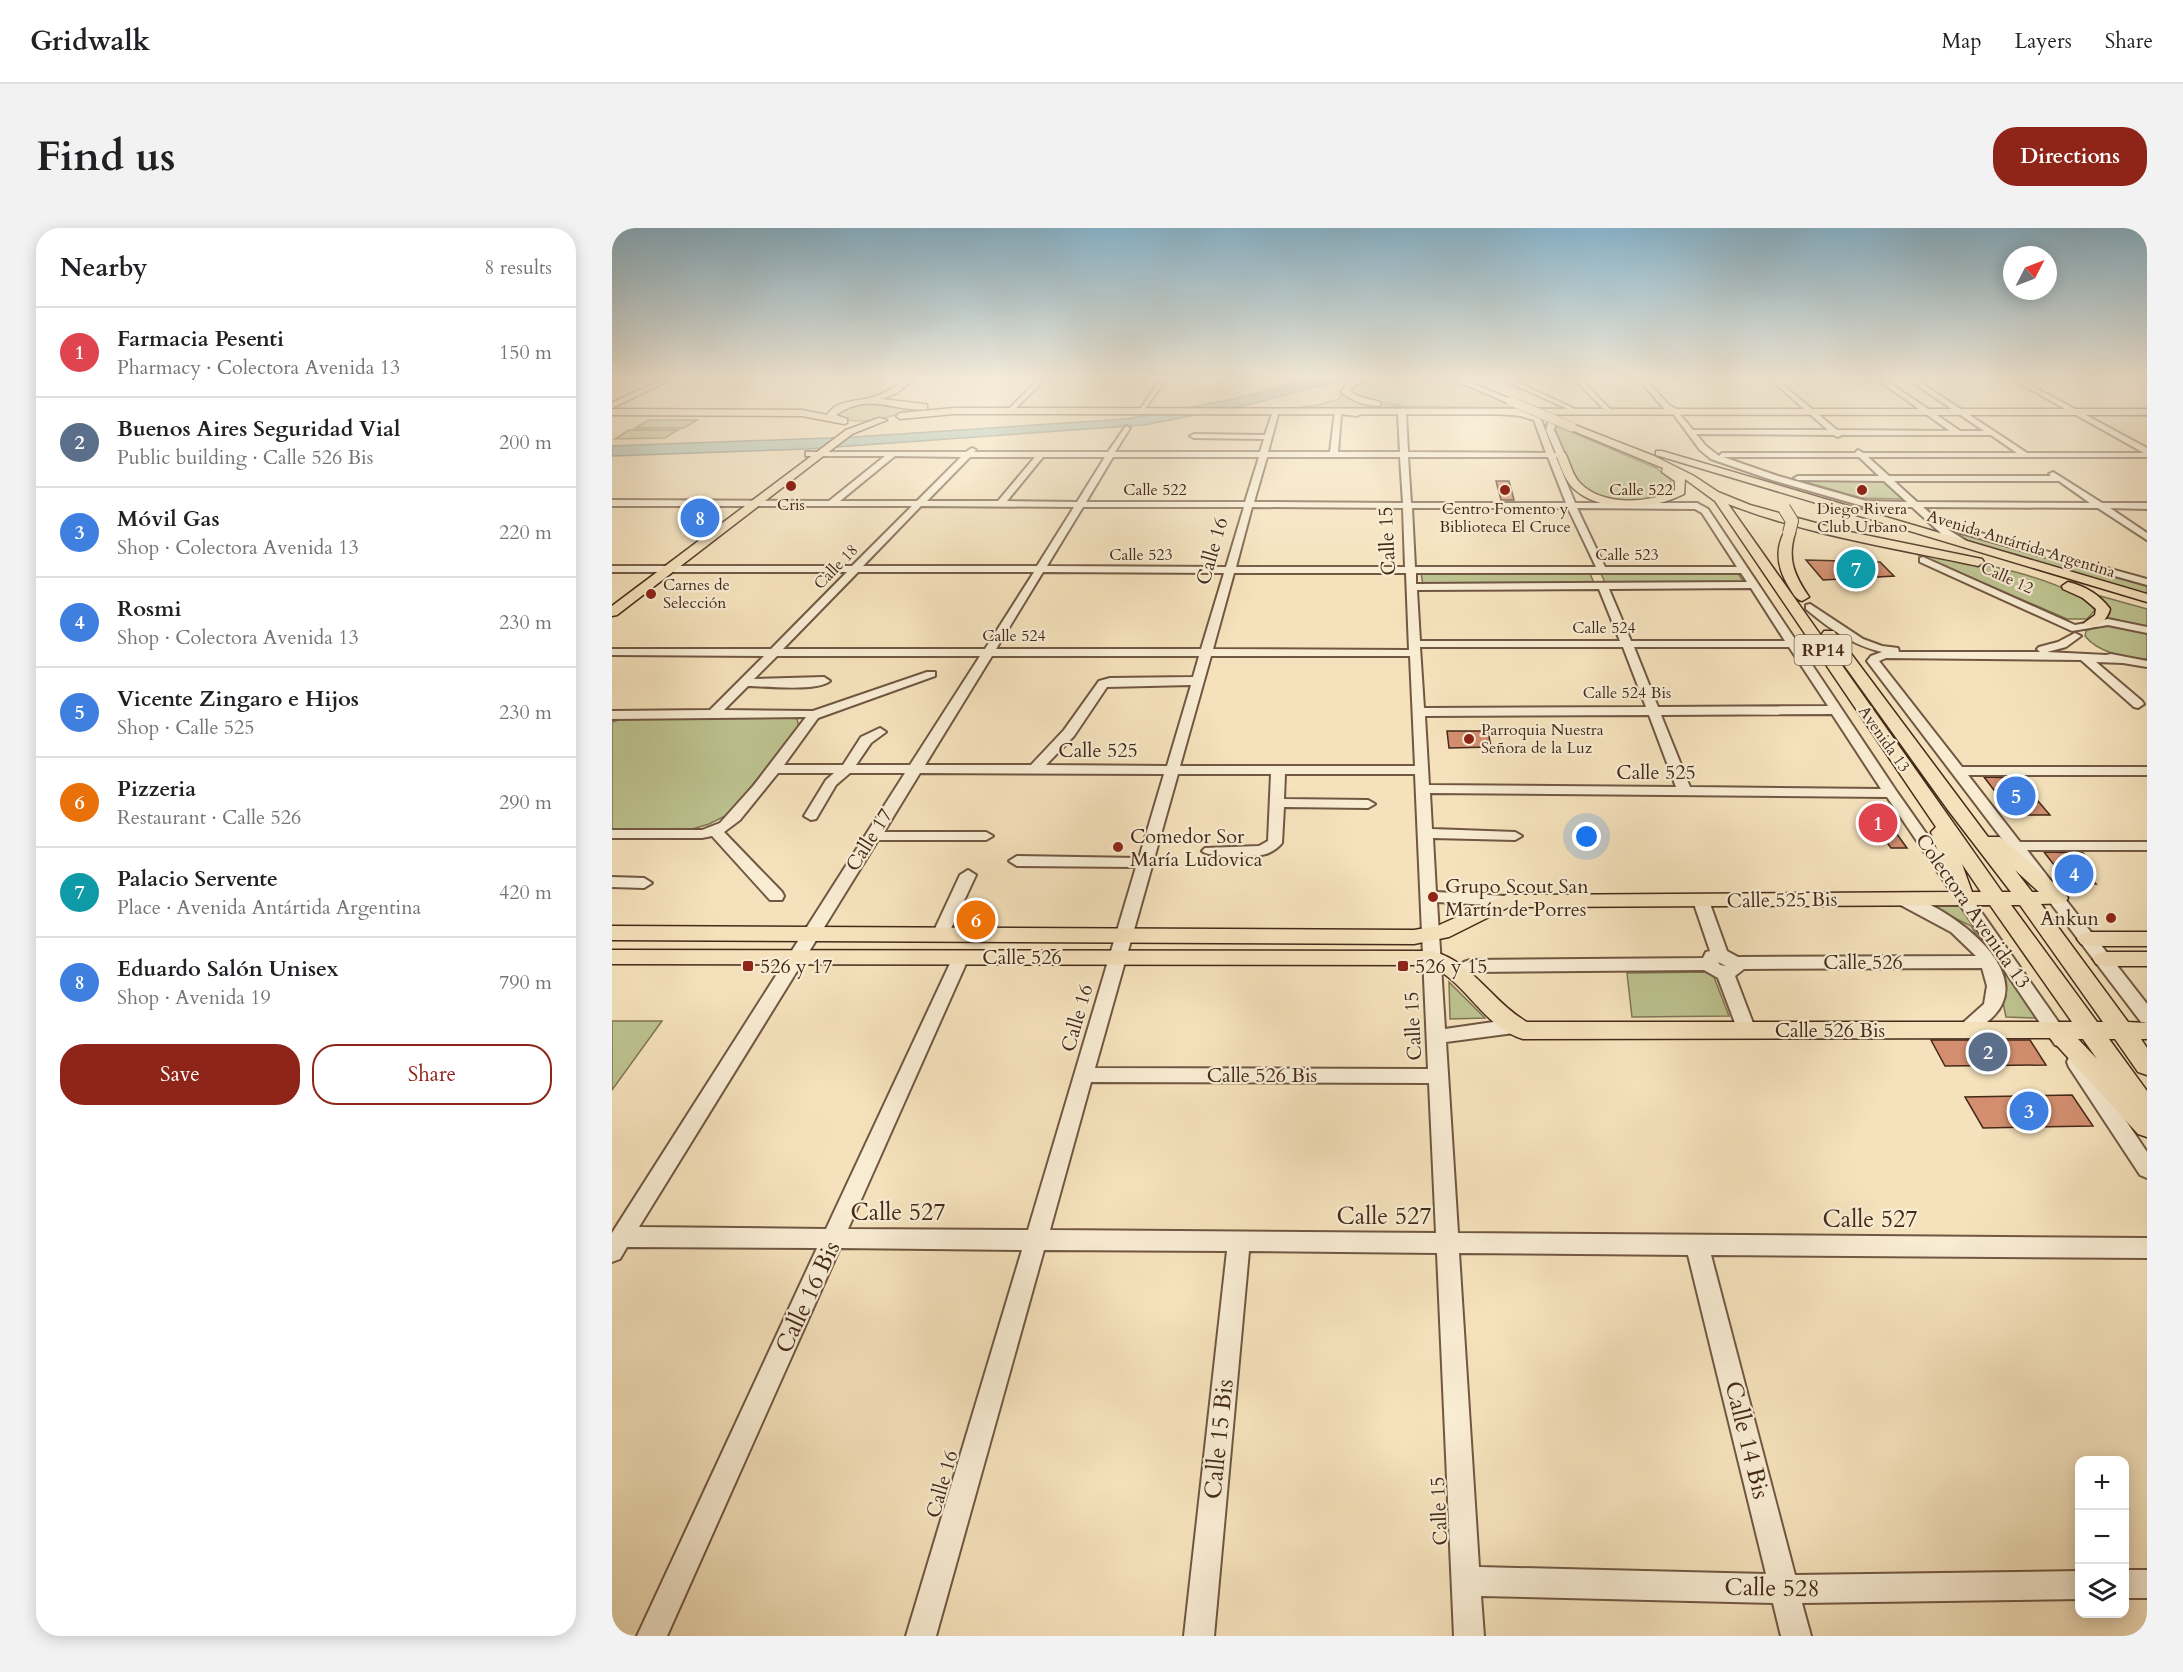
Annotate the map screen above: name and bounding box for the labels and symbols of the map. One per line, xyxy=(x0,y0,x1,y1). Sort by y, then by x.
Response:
north arrow xyxy=(2003,246,2057,300)
marker: Cris xyxy=(784,479,798,493)
street label: Calle 522 xyxy=(1123,479,1187,501)
street label: Calle 522 xyxy=(1609,479,1673,501)
marker: Centro Fomento y Biblioteca El Cruce xyxy=(1498,483,1512,497)
marker: Diego Rivera Club Urbano xyxy=(1855,483,1869,497)
place label: Cris xyxy=(777,494,805,516)
pin: 8 xyxy=(680,496,719,540)
place label: Centro Fomento y Biblioteca El Cruce xyxy=(1439,498,1571,538)
place label: Diego Rivera Club Urbano xyxy=(1817,498,1907,538)
street label: Avenida Antártida Argentina xyxy=(1924,505,2118,583)
street label: Calle 15 xyxy=(1372,506,1402,576)
street label: Calle 16 xyxy=(1190,514,1234,588)
street label: Calle 18 xyxy=(809,539,863,595)
street label: Calle 523 xyxy=(1109,544,1173,566)
street label: Calle 523 xyxy=(1595,544,1659,566)
pin: 7 xyxy=(1836,546,1876,592)
street label: Calle 12 xyxy=(1977,557,2037,599)
place label: Carnes de Selección xyxy=(663,574,730,614)
marker: Carnes de Selección xyxy=(644,587,658,601)
street label: Calle 524 xyxy=(1572,617,1636,639)
street label: Calle 524 xyxy=(982,625,1046,647)
road number: RP14 xyxy=(1794,635,1852,665)
street label: Calle 524 Bis xyxy=(1583,682,1671,704)
street label: Avenida 13 xyxy=(1853,701,1915,777)
place label: Parroquia Nuestra Señora de la Luz xyxy=(1481,719,1604,759)
marker: Parroquia Nuestra Señora de la Luz xyxy=(1462,732,1476,746)
street label: Calle 525 xyxy=(1058,737,1138,764)
street label: Calle 525 xyxy=(1616,759,1696,786)
pin: 5 xyxy=(1996,774,2036,818)
pin: 1 xyxy=(1858,800,1898,846)
street label: Calle 17 xyxy=(839,804,899,876)
your location xyxy=(1572,822,1601,851)
place label: Comedor Sor María Ludovica xyxy=(1130,823,1263,873)
street label: Colectora Avenida 13 xyxy=(1909,828,2037,994)
marker: Comedor Sor María Ludovica xyxy=(1111,840,1125,854)
pin: 4 xyxy=(2054,852,2094,896)
place label: Grupo Scout San Martín de Porres xyxy=(1445,873,1589,923)
street label: Calle 525 Bis xyxy=(1726,886,1838,914)
marker: Grupo Scout San Martín de Porres xyxy=(1426,890,1440,904)
pin: 6 xyxy=(956,898,996,942)
place label: Ankun xyxy=(2040,905,2100,932)
marker: Ankun xyxy=(2104,911,2118,925)
street label: Calle 526 xyxy=(982,944,1062,971)
street label: Calle 526 xyxy=(1823,949,1903,976)
place label: 526 y 17 xyxy=(760,953,833,980)
place label: 526 y 15 xyxy=(1415,953,1488,980)
marker: 526 y 17 xyxy=(741,959,755,973)
marker: 526 y 15 xyxy=(1396,959,1410,973)
street label: Calle 16 xyxy=(1055,981,1099,1055)
street label: Calle 15 xyxy=(1398,991,1428,1061)
street label: Calle 526 Bis xyxy=(1775,1017,1885,1044)
pin: 2 xyxy=(1968,1030,2008,1074)
street label: Calle 526 Bis xyxy=(1207,1062,1317,1089)
pin: 3 xyxy=(2010,1088,2048,1134)
street label: Calle 527 xyxy=(850,1196,946,1229)
street label: Calle 527 xyxy=(1336,1200,1432,1233)
street label: Calle 527 xyxy=(1822,1203,1918,1236)
street label: Calle 16 Bis xyxy=(768,1235,848,1359)
street label: Calle 15 Bis xyxy=(1196,1377,1242,1501)
street label: Calle 14 Bis xyxy=(1716,1378,1778,1502)
street label: Calle 16 xyxy=(920,1447,964,1521)
street label: Calle 15 xyxy=(1424,1476,1454,1546)
street label: Calle 528 xyxy=(1724,1571,1820,1605)

